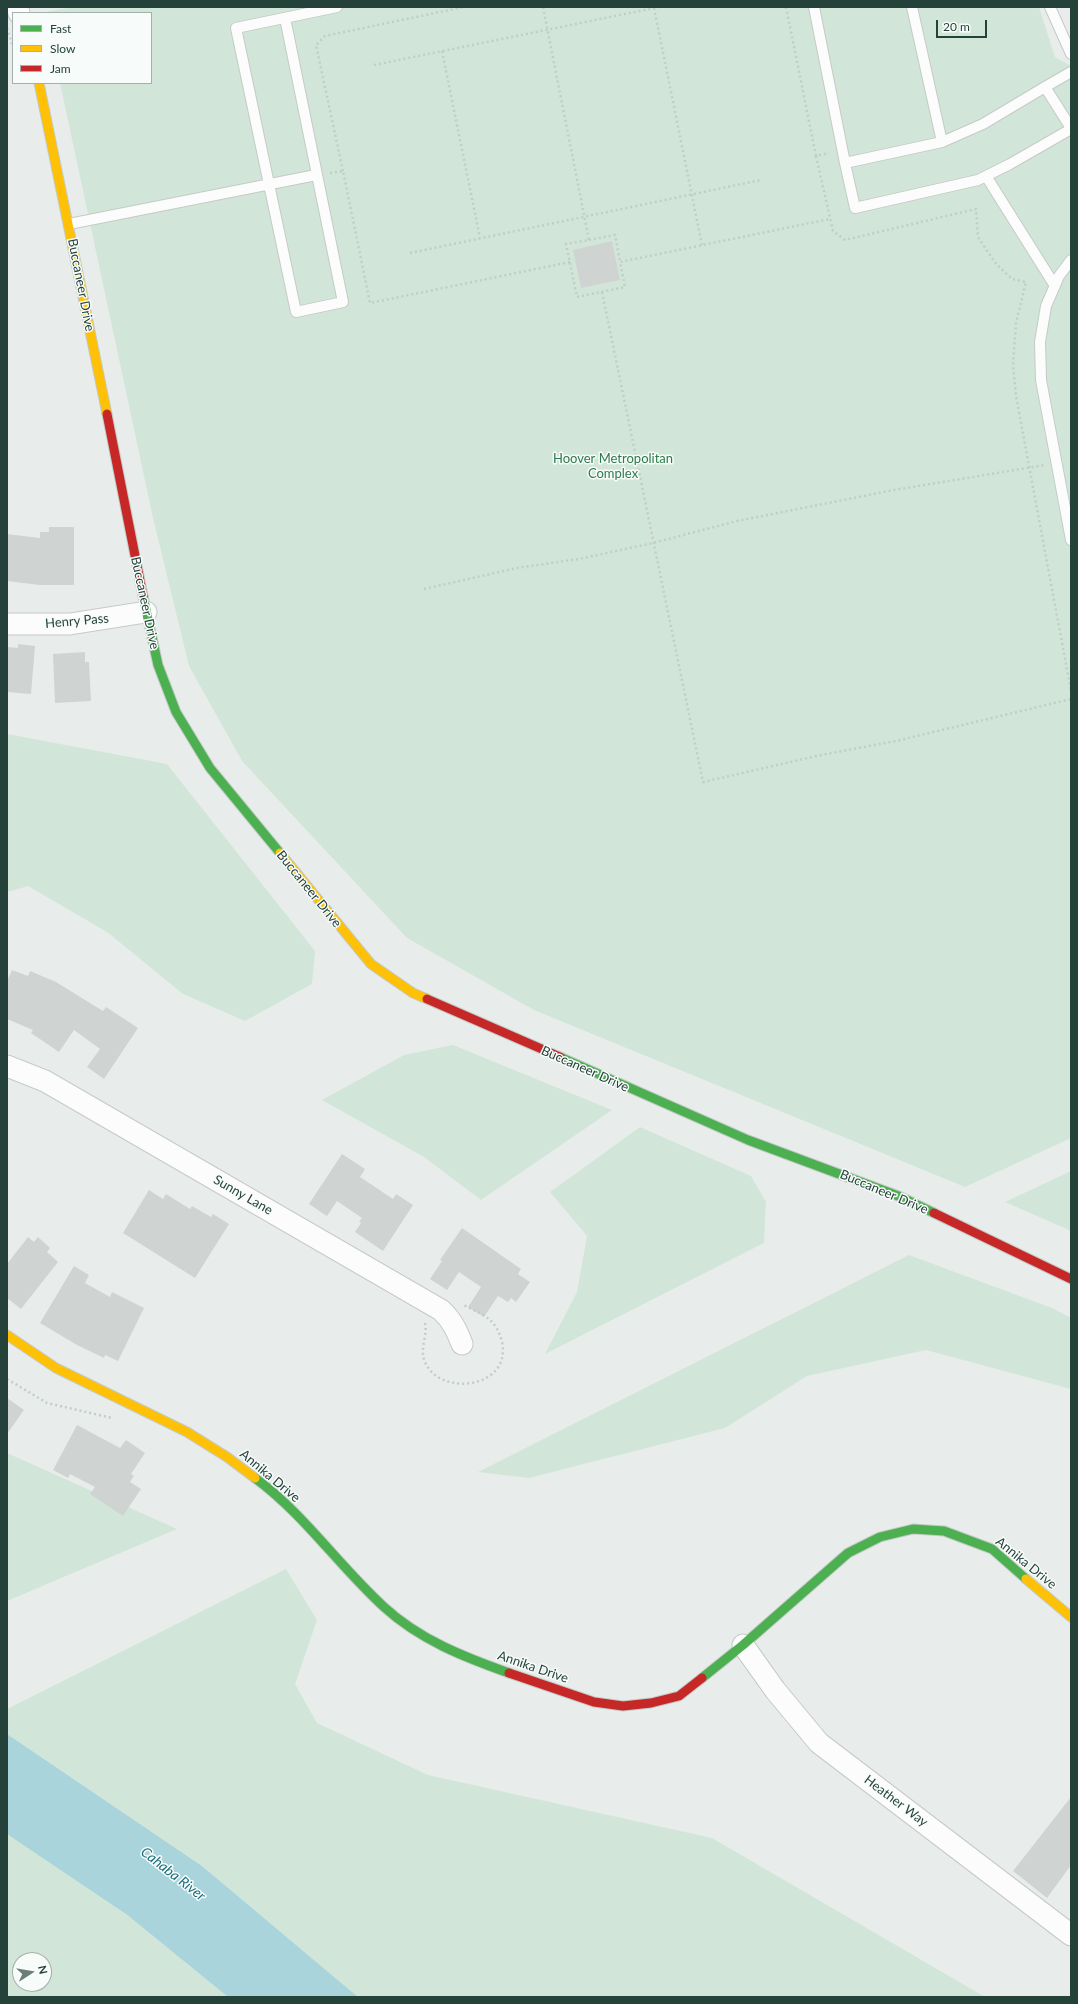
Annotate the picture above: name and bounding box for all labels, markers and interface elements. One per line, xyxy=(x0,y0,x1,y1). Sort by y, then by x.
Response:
legend xyxy=(12,12,152,84)
scale bar xyxy=(938,12,989,38)
text: 20 m xyxy=(943,19,970,34)
text: Fast xyxy=(50,21,71,36)
text: Slow xyxy=(50,41,75,56)
text: Jam xyxy=(50,61,71,76)
street label: Buccaneer Drive xyxy=(64,237,98,333)
park label: Hoover Metropolitan Complex xyxy=(553,451,673,482)
street label: Buccaneer Drive xyxy=(128,555,162,651)
street label: Henry Pass xyxy=(44,610,110,632)
street label: Buccaneer Drive xyxy=(273,847,345,931)
street label: Buccaneer Drive xyxy=(539,1043,631,1095)
street label: Buccaneer Drive xyxy=(838,1166,930,1218)
street label: Sunny Lane xyxy=(211,1172,275,1218)
street label: Annika Drive xyxy=(237,1446,303,1506)
street label: Annika Drive xyxy=(992,1534,1060,1592)
street label: Annika Drive xyxy=(496,1648,570,1686)
street label: Heather Way xyxy=(861,1772,931,1830)
water label: Cahaba River xyxy=(137,1844,209,1904)
north arrow xyxy=(12,1952,52,1992)
text: N xyxy=(36,1964,50,1975)

